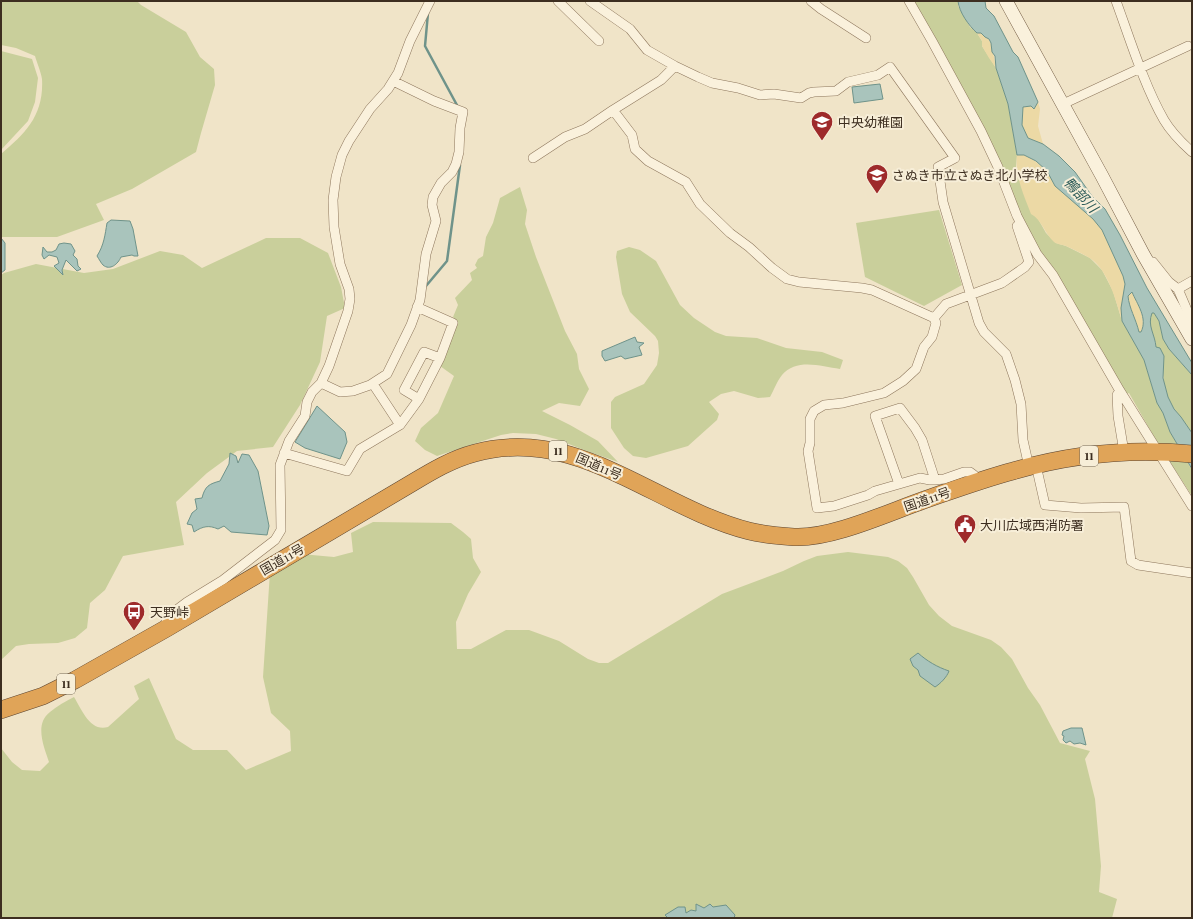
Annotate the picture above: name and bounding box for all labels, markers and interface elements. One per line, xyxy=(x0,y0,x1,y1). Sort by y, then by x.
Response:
school or university icon: 中央幼稚園 xyxy=(809,109,835,142)
place label: 中央幼稚園 xyxy=(838,113,903,130)
school or university icon: さぬき市立さぬき北小学校 xyxy=(864,162,890,195)
place label: さぬき市立さぬき北小学校 xyxy=(892,166,1047,183)
water label: 鴨部川 xyxy=(1060,173,1104,218)
road number: 11 xyxy=(549,441,567,461)
road number: 11 xyxy=(1080,446,1098,466)
street label: 国道11号 xyxy=(573,448,625,483)
street label: 国道11号 xyxy=(901,483,953,514)
public building icon: 大川広域西消防署 xyxy=(952,512,978,545)
place label: 大川広域西消防署 xyxy=(980,516,1084,533)
street label: 国道11号 xyxy=(256,539,307,578)
bus stop icon: 天野峠 xyxy=(121,599,147,632)
place label: 天野峠 xyxy=(150,603,189,620)
road number: 11 xyxy=(57,674,75,694)

